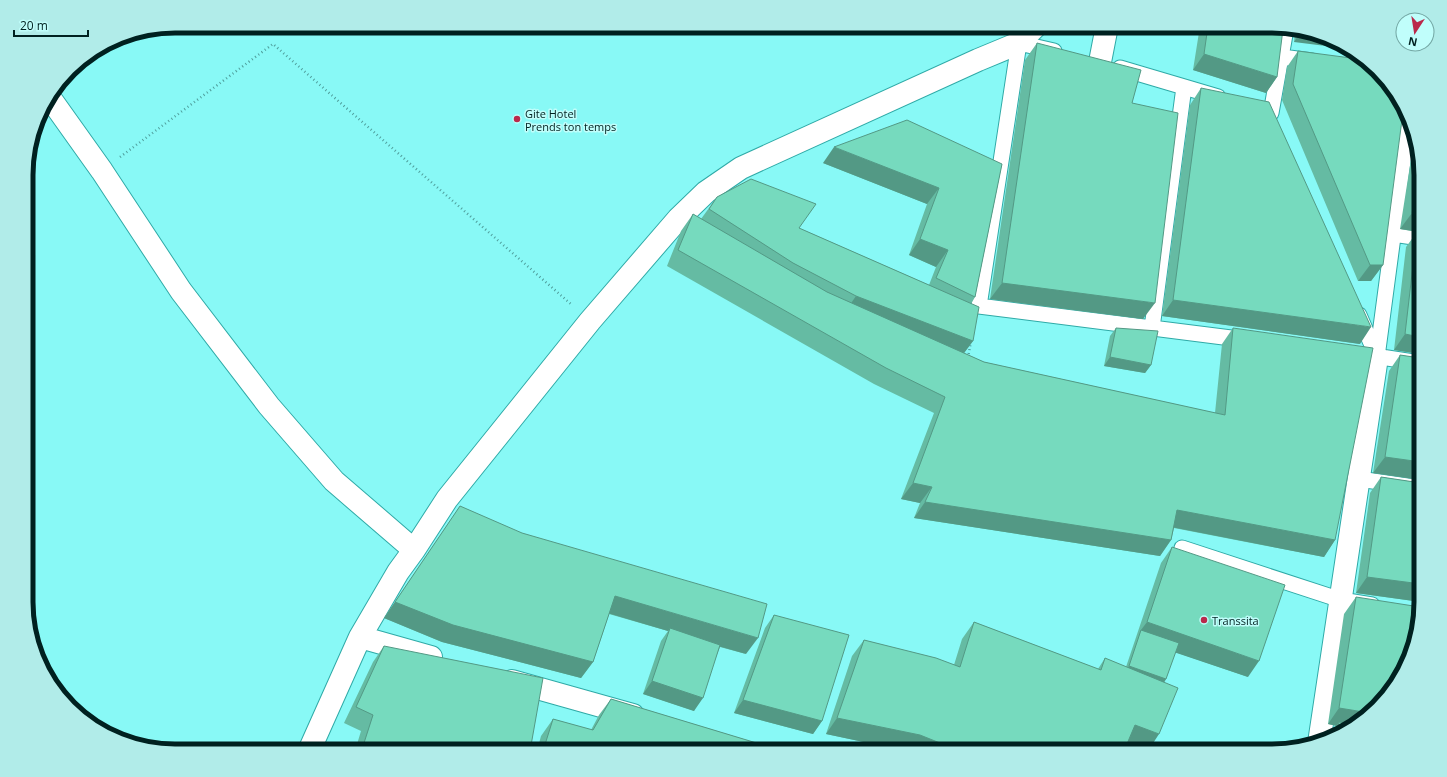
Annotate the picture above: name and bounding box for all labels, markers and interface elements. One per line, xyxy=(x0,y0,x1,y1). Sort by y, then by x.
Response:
scale bar xyxy=(14,12,88,38)
north arrow xyxy=(1395,12,1435,52)
text: 20 m xyxy=(20,17,48,34)
text: N xyxy=(1407,34,1419,51)
place label: Gite Hotel Prends ton temps xyxy=(525,106,616,134)
marker: Gite Hotel Prends ton temps xyxy=(512,114,522,124)
place label: Transsita xyxy=(1212,613,1259,628)
marker: Transsita xyxy=(1199,615,1209,625)

